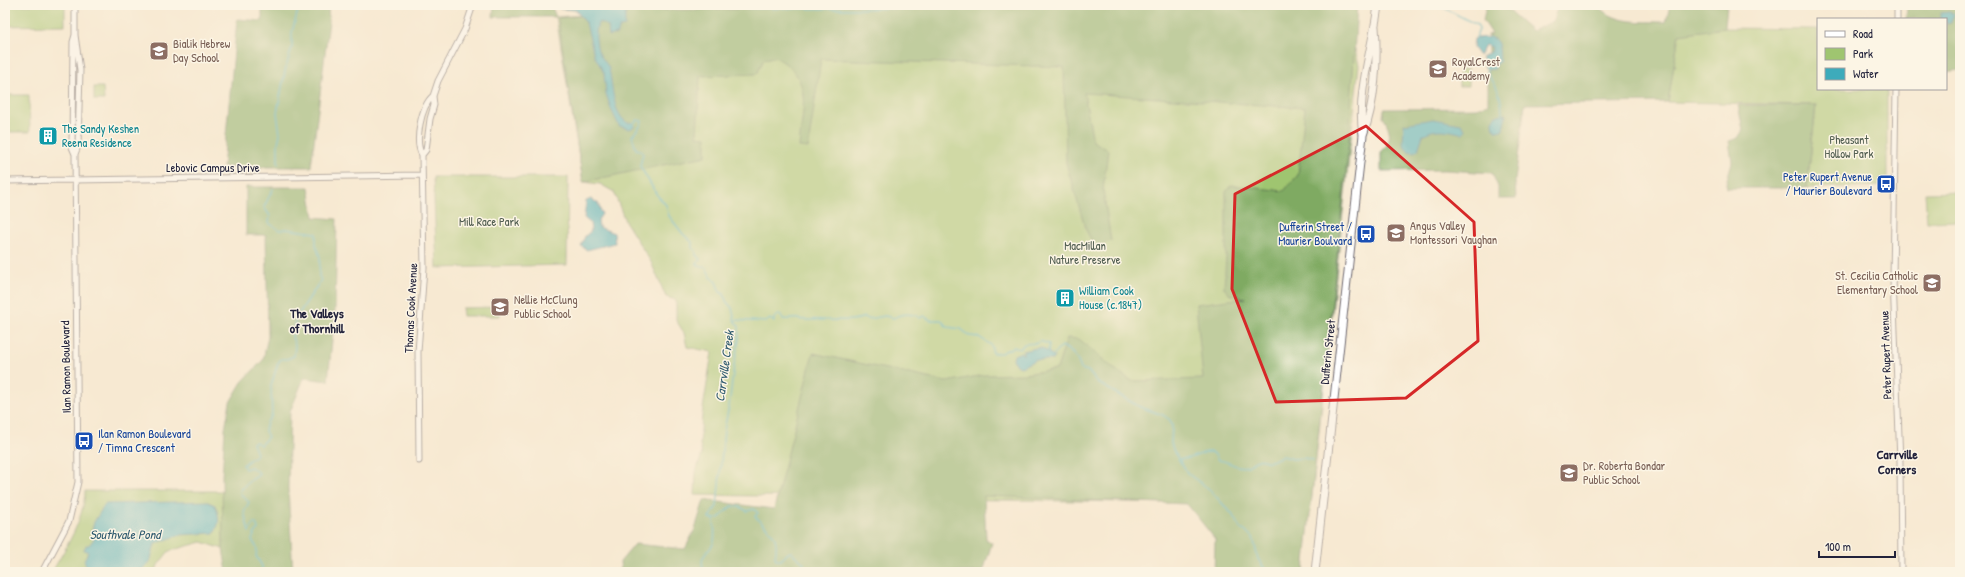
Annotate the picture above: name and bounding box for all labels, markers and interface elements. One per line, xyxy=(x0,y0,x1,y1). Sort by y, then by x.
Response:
legend xyxy=(1817,18,1947,90)
text: Road xyxy=(1853,25,1873,42)
place label: Bialik Hebrew Day School xyxy=(173,35,231,66)
school or university icon: Bialik Hebrew Day School xyxy=(148,40,170,62)
text: Park xyxy=(1853,45,1873,62)
place label: RoyalCrest Academy xyxy=(1452,53,1501,84)
school or university icon: RoyalCrest Academy xyxy=(1427,58,1449,80)
text: Water xyxy=(1853,65,1879,82)
place label: The Sandy Keshen Reena Residence xyxy=(62,120,139,151)
building icon: The Sandy Keshen Reena Residence xyxy=(37,125,59,147)
park label: Pheasant Hollow Park xyxy=(1825,131,1873,162)
street label: Lebovic Campus Drive xyxy=(166,159,260,176)
place label: Peter Rupert Avenue / Maurier Boulevard xyxy=(1783,168,1872,199)
bus stop icon: Peter Rupert Avenue / Maurier Boulevard xyxy=(1875,173,1897,195)
park label: Mill Race Park xyxy=(459,213,519,230)
place label: Angus Valley Montessori Vaughan xyxy=(1410,217,1497,248)
place label: Dufferin Street / Maurier Boulvard xyxy=(1278,218,1352,249)
school or university icon: Angus Valley Montessori Vaughan xyxy=(1385,222,1407,244)
bus stop icon: Dufferin Street / Maurier Boulvard xyxy=(1355,223,1377,245)
park label: MacMillan Nature Preserve xyxy=(1050,237,1121,268)
street label: Thomas Cook Avenue xyxy=(400,262,421,353)
place label: St. Cecilia Catholic Elementary School xyxy=(1835,267,1919,298)
school or university icon: St. Cecilia Catholic Elementary School xyxy=(1921,272,1943,294)
place label: William Cook House (c.1847) xyxy=(1079,282,1142,313)
building icon: William Cook House (c.1847) xyxy=(1054,287,1076,309)
place label: Nellie McClung Public School xyxy=(514,291,578,322)
school or university icon: Nellie McClung Public School xyxy=(489,296,511,318)
district label: The Valleys of Thornhill xyxy=(289,304,345,337)
street label: Peter Rupert Avenue xyxy=(1875,310,1896,400)
street label: Dufferin Street xyxy=(1316,318,1339,385)
street label: Ilan Ramon Boulevard xyxy=(56,320,75,414)
water label: Carrville Creek xyxy=(710,328,738,403)
place label: Ilan Ramon Boulevard / Timna Crescent xyxy=(98,425,191,456)
bus stop icon: Ilan Ramon Boulevard / Timna Crescent xyxy=(73,430,95,452)
district label: Carrville Corners xyxy=(1876,445,1918,478)
place label: Dr. Roberta Bondar Public School xyxy=(1583,457,1666,488)
school or university icon: Dr. Roberta Bondar Public School xyxy=(1558,462,1580,484)
water label: Southvale Pond xyxy=(90,525,162,543)
scale bar xyxy=(1819,533,1895,559)
text: 100 m xyxy=(1825,538,1851,555)

